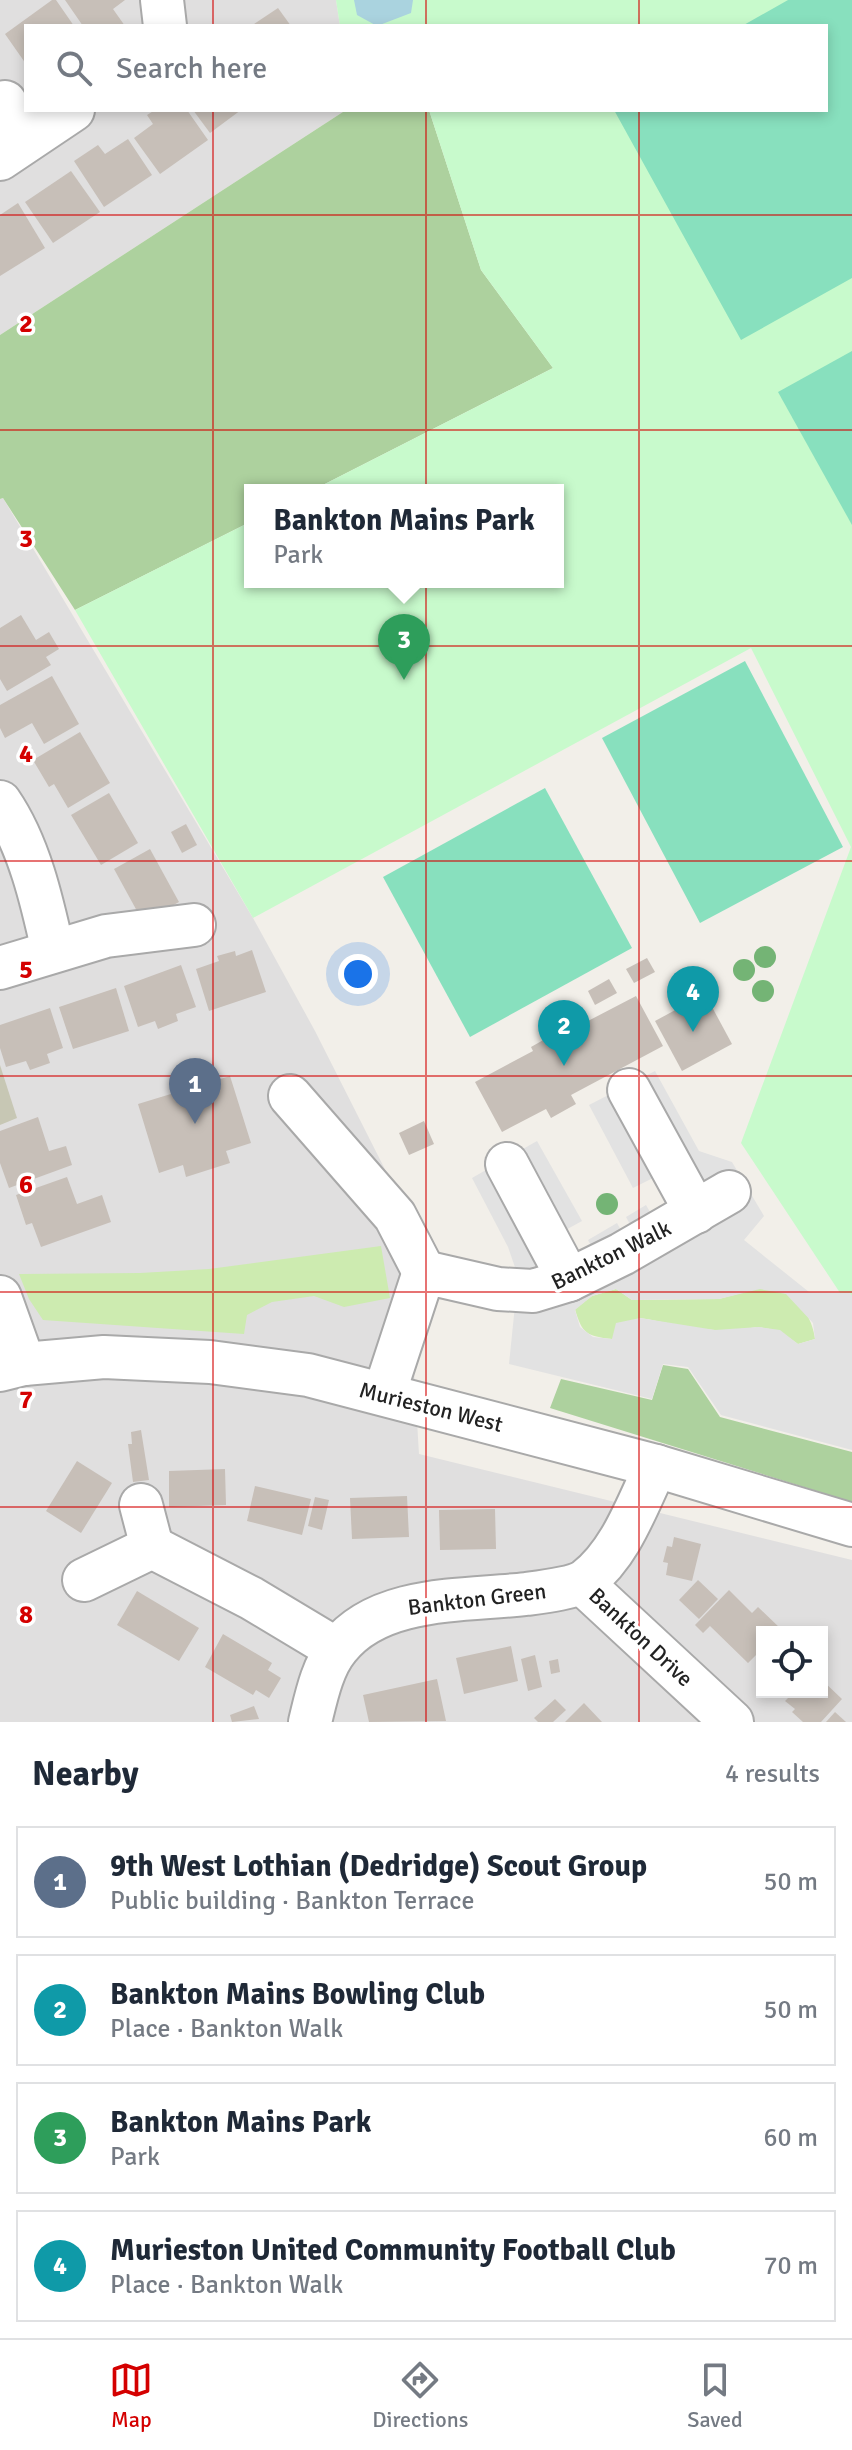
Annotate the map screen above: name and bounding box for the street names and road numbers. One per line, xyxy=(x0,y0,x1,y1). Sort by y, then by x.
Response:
street label: Bankton Walk xyxy=(547,1214,675,1296)
street label: Murieston West xyxy=(357,1376,506,1438)
street label: Bankton Green xyxy=(406,1577,548,1621)
street label: Bankton Drive xyxy=(583,1582,699,1692)

